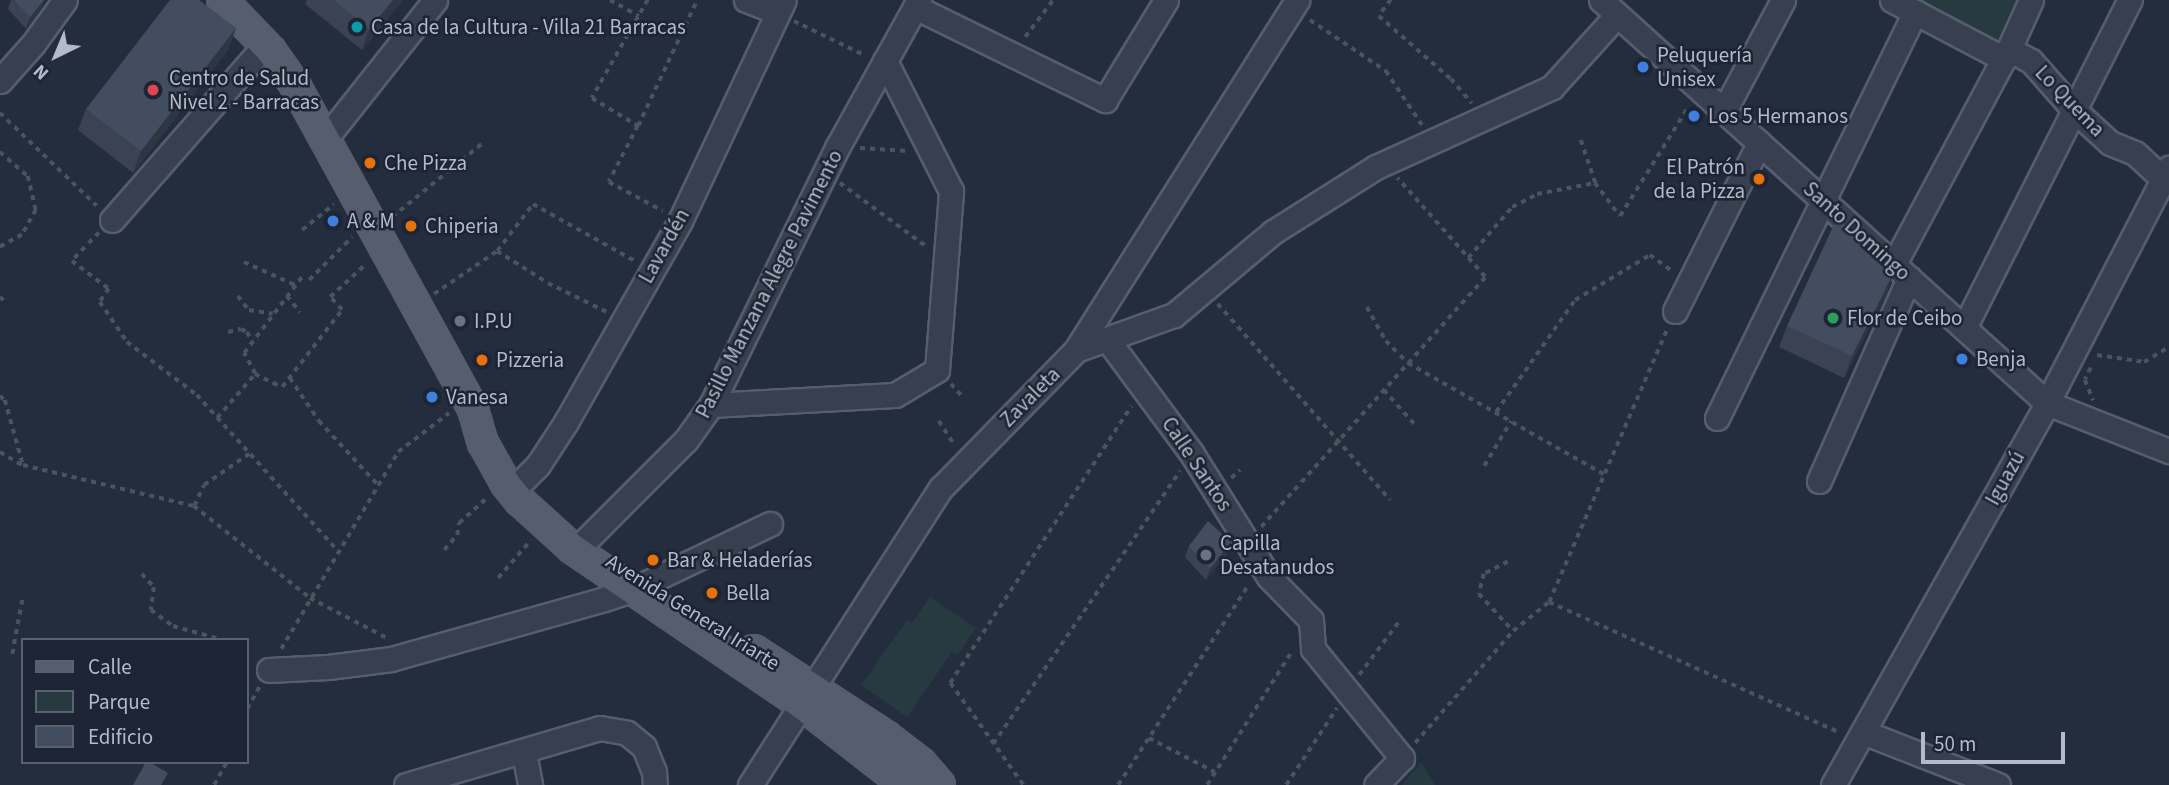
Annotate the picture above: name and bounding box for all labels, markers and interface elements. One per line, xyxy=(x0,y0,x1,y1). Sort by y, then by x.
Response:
place label: Casa de la Cultura - Villa 21 Barracas xyxy=(371,14,686,40)
marker: Casa de la Cultura - Villa 21 Barracas xyxy=(349,19,365,35)
north arrow xyxy=(21,21,91,91)
place label: Peluquería Unisex xyxy=(1657,42,1752,92)
text: N xyxy=(28,58,55,86)
marker: Peluquería Unisex xyxy=(1635,59,1651,75)
street label: Lo Quema xyxy=(2030,60,2110,142)
place label: Centro de Salud Nivel 2 - Barracas xyxy=(169,65,319,115)
marker: Centro de Salud Nivel 2 - Barracas xyxy=(143,80,163,100)
place label: Los 5 Hermanos xyxy=(1708,103,1848,129)
marker: Los 5 Hermanos xyxy=(1686,108,1702,124)
street label: Pasillo Manzana Alegre Pavimento xyxy=(690,146,848,422)
place label: Che Pizza xyxy=(384,150,467,176)
place label: El Patrón de la Pizza xyxy=(1654,154,1745,204)
marker: Che Pizza xyxy=(362,155,378,171)
marker: El Patrón de la Pizza xyxy=(1751,171,1767,187)
street label: Santo Domingo xyxy=(1798,176,1916,286)
street label: Lavardén xyxy=(633,204,695,288)
place label: A & M xyxy=(347,208,395,234)
marker: A & M xyxy=(325,213,341,229)
place label: Chiperia xyxy=(425,213,499,239)
marker: Chiperia xyxy=(403,218,419,234)
place label: Flor de Ceibo xyxy=(1847,305,1962,331)
place label: I.P.U xyxy=(474,308,513,334)
marker: Flor de Ceibo xyxy=(1825,310,1841,326)
marker: I.P.U xyxy=(452,313,468,329)
place label: Benja xyxy=(1976,346,2026,372)
place label: Pizzeria xyxy=(496,347,564,373)
marker: Benja xyxy=(1954,351,1970,367)
marker: Pizzeria xyxy=(474,352,490,368)
street label: Zavaleta xyxy=(995,362,1065,432)
place label: Vanesa xyxy=(446,384,508,410)
marker: Vanesa xyxy=(424,389,440,405)
street label: Calle Santos xyxy=(1156,412,1238,516)
street label: Iguazú xyxy=(1980,446,2030,510)
place label: Capilla Desatanudos xyxy=(1220,530,1334,580)
place label: Bar & Heladerías xyxy=(667,547,812,573)
marker: Capilla Desatanudos xyxy=(1198,547,1214,563)
street label: Avenida General Iriarte xyxy=(602,548,784,676)
marker: Bar & Heladerías xyxy=(645,552,661,568)
place label: Bella xyxy=(726,580,770,606)
marker: Bella xyxy=(704,585,720,601)
legend xyxy=(21,638,248,764)
text: Calle xyxy=(88,652,132,682)
text: Parque xyxy=(88,687,150,717)
scale bar xyxy=(1924,718,2068,762)
text: Edificio xyxy=(88,722,153,752)
text: 50 m xyxy=(1934,729,1976,759)

